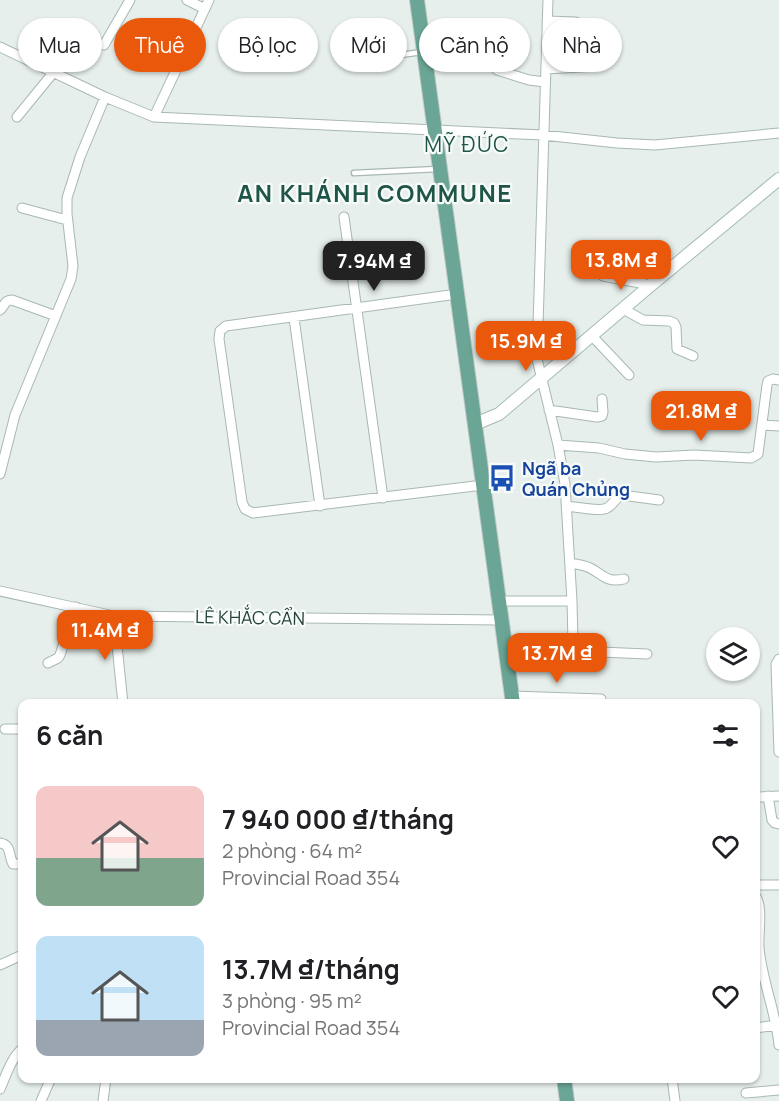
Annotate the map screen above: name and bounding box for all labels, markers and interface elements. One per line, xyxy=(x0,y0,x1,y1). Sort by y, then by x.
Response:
chip: Mua xyxy=(18,18,102,72)
chip: Thuê xyxy=(114,18,206,72)
chip: Bộ lọc xyxy=(218,18,318,72)
chip: Mới xyxy=(330,18,407,72)
chip: Căn hộ xyxy=(419,18,530,72)
chip: Nhà xyxy=(542,18,622,72)
district label: MỸ ĐỨC xyxy=(424,130,510,158)
district label: AN KHÁNH COMMUNE xyxy=(237,176,513,209)
pin: 13.8M ₫ xyxy=(566,240,676,291)
pin: 7.94M ₫ xyxy=(319,241,429,292)
text: 13.8M ₫ xyxy=(585,246,657,273)
text: 7.94M ₫ xyxy=(337,247,411,274)
pin: 15.9M ₫ xyxy=(471,321,581,372)
text: 15.9M ₫ xyxy=(490,327,562,354)
pin: 21.8M ₫ xyxy=(646,391,756,442)
text: 21.8M ₫ xyxy=(665,397,737,424)
place label: Ngã ba Quán Chủng xyxy=(522,456,630,501)
bus stop icon: Ngã ba Quán Chủng xyxy=(487,463,517,493)
street label: LÊ KHẮC CẨN xyxy=(195,603,305,630)
pin: 11.4M ₫ xyxy=(50,610,160,661)
text: 11.4M ₫ xyxy=(71,616,139,643)
map controls xyxy=(706,627,760,681)
button: layers xyxy=(706,627,760,681)
pin: 13.7M ₫ xyxy=(502,633,612,684)
text: 13.7M ₫ xyxy=(522,639,592,666)
text: 6 căn xyxy=(36,717,103,753)
icon: filters xyxy=(709,719,742,752)
text: 7 940 000 ₫/tháng xyxy=(222,801,454,837)
icon: home xyxy=(84,810,156,882)
icon: heart xyxy=(709,830,742,863)
text: 2 phòng · 64 m² xyxy=(222,837,362,864)
text: Provincial Road 354 xyxy=(222,864,400,891)
text: 13.7M ₫/tháng xyxy=(222,951,400,987)
icon: home xyxy=(84,960,156,1032)
icon: heart xyxy=(709,980,742,1013)
text: 3 phòng · 95 m² xyxy=(222,987,362,1014)
text: Provincial Road 354 xyxy=(222,1014,400,1041)

